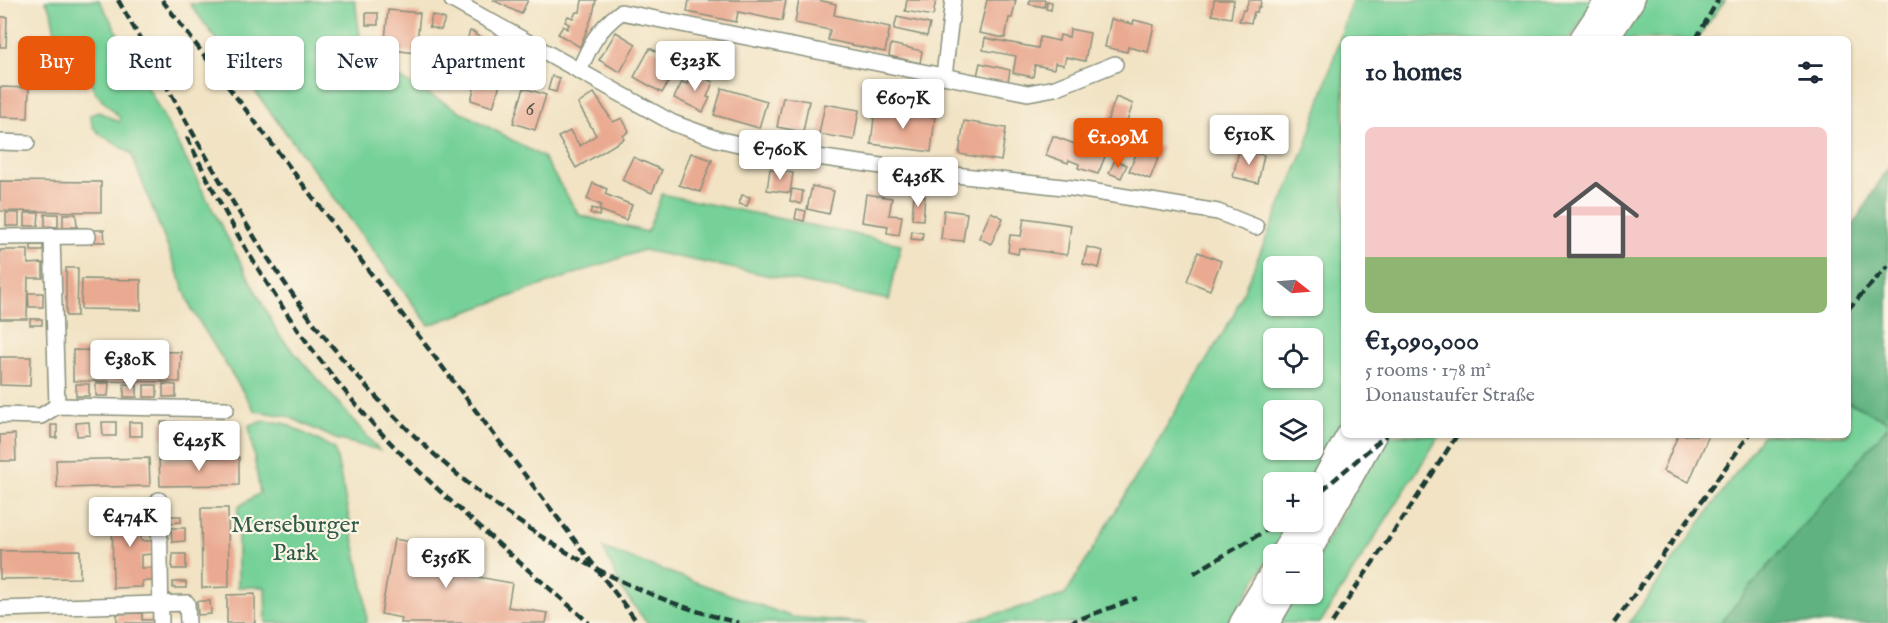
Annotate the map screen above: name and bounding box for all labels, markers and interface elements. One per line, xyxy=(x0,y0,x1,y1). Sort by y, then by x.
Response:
chip: Buy xyxy=(18,36,95,90)
chip: Rent xyxy=(107,36,193,90)
chip: Filters xyxy=(205,36,304,90)
chip: New xyxy=(316,36,399,90)
chip: Apartment xyxy=(411,36,546,90)
pin: €323K xyxy=(653,41,737,92)
text: €323K xyxy=(670,48,720,73)
text: 10 homes xyxy=(1365,56,1462,89)
icon: filters xyxy=(1794,56,1827,89)
pin: €607K xyxy=(861,79,945,130)
text: €607K xyxy=(876,86,930,111)
house number: 6 xyxy=(526,96,536,123)
pin: €510K xyxy=(1207,115,1291,166)
pin: €1.09M xyxy=(1069,118,1167,169)
text: €510K xyxy=(1224,122,1274,147)
text: €1.09M xyxy=(1088,125,1148,150)
pin: €760K xyxy=(738,130,822,181)
text: €760K xyxy=(753,137,807,162)
pin: €436K xyxy=(876,157,960,208)
text: €436K xyxy=(892,164,944,189)
icon: home xyxy=(1542,166,1650,274)
north arrow xyxy=(1263,256,1323,316)
map controls xyxy=(1263,256,1323,604)
text: €1,090,000 xyxy=(1365,325,1479,358)
button: locate xyxy=(1263,328,1323,388)
pin: €380K xyxy=(88,340,172,391)
text: €380K xyxy=(104,347,156,372)
text: 5 rooms · 178 m² xyxy=(1365,358,1491,383)
text: Donaustaufer Straße xyxy=(1365,383,1535,408)
button: layers xyxy=(1263,400,1323,460)
pin: €425K xyxy=(157,421,241,472)
text: €425K xyxy=(173,428,225,453)
button: + xyxy=(1263,472,1323,532)
pin: €474K xyxy=(88,497,172,548)
text: €474K xyxy=(103,504,157,529)
park label: Merseburger Park xyxy=(231,510,359,569)
pin: €356K xyxy=(404,538,488,589)
button: − xyxy=(1263,544,1323,604)
text: €356K xyxy=(421,545,471,570)

